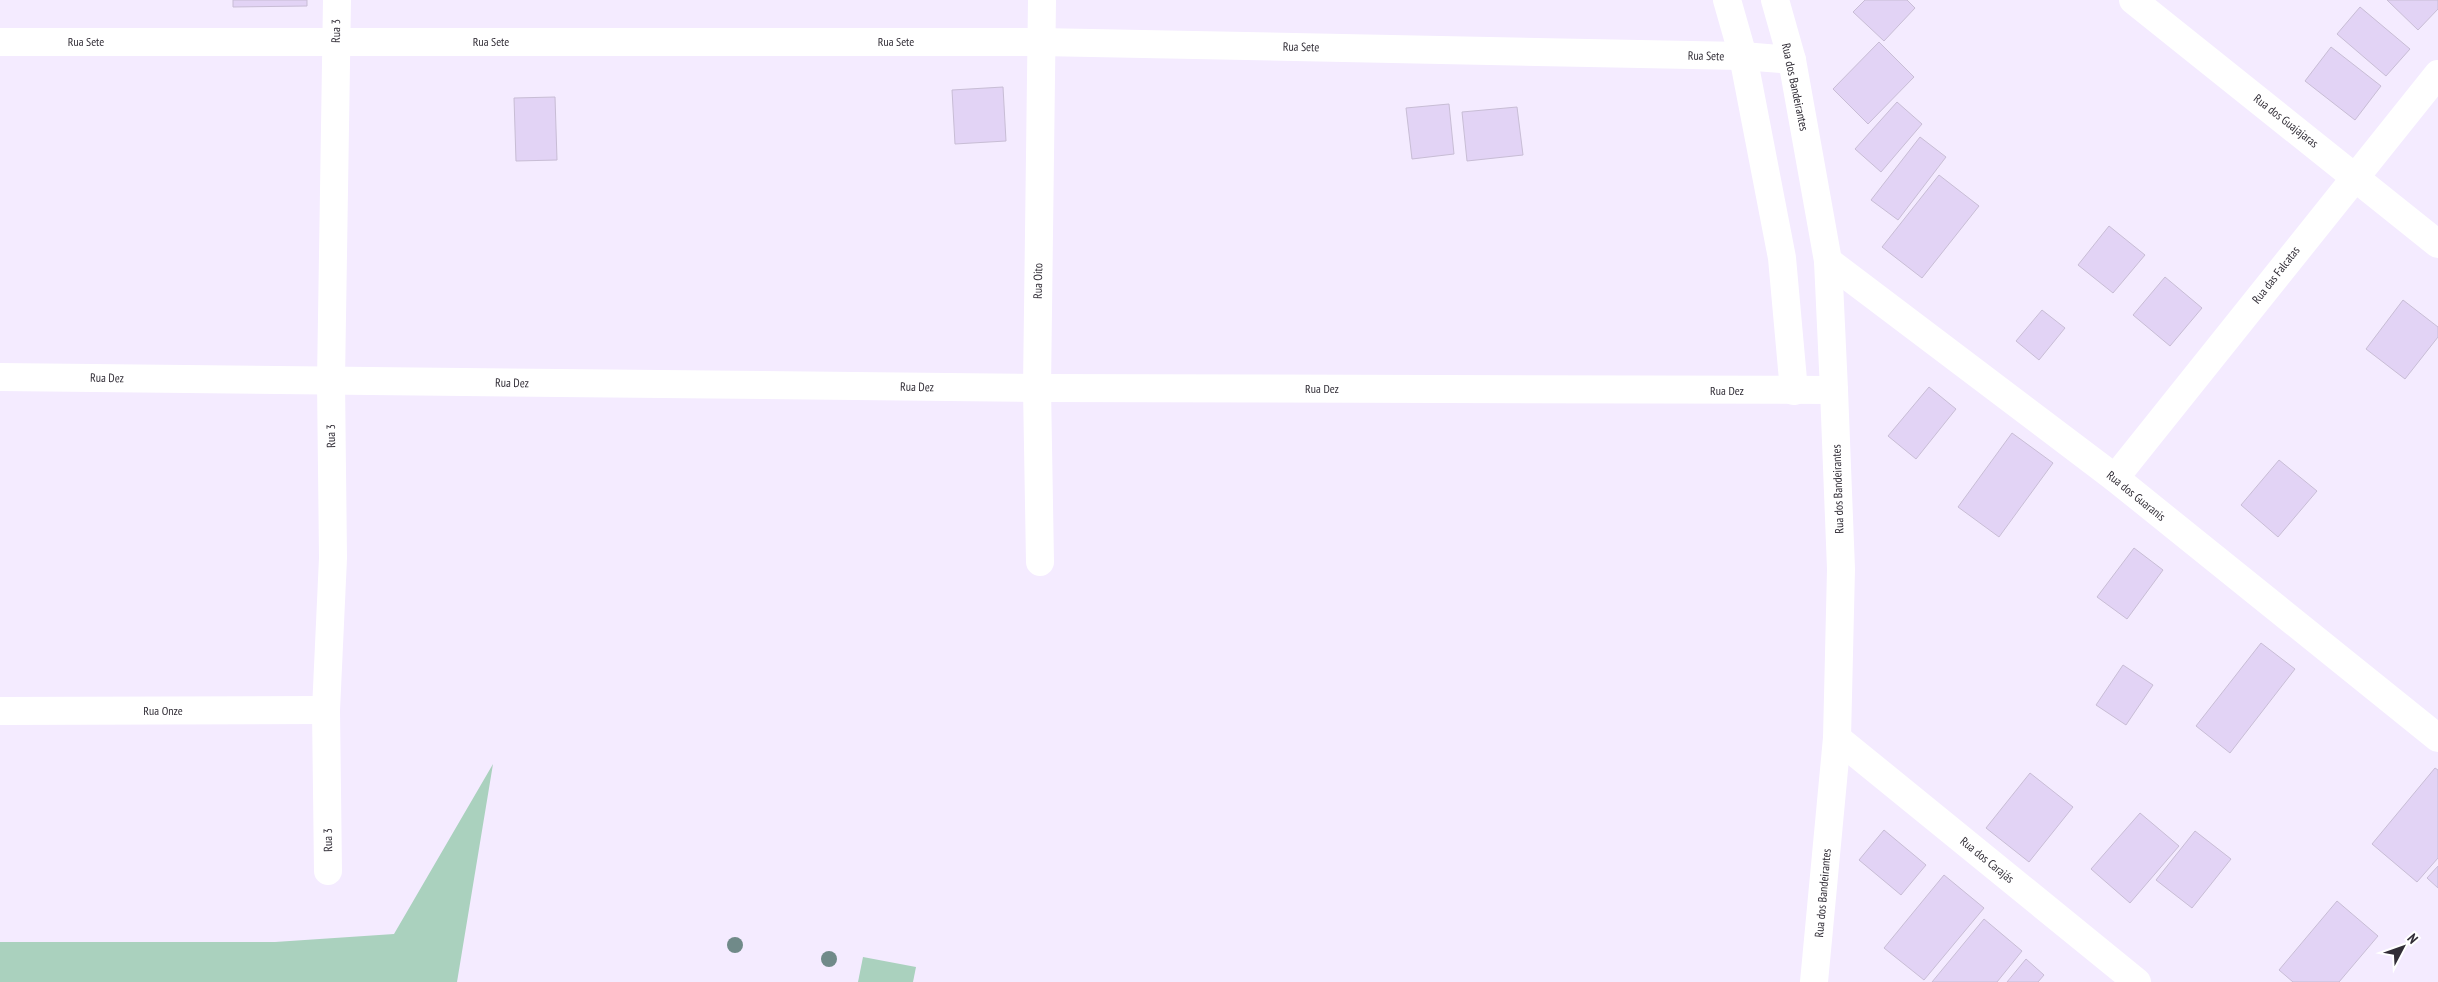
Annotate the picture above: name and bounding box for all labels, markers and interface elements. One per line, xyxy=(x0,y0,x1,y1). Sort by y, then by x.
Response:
street label: Rua 3 xyxy=(328,19,343,43)
street label: Rua Sete xyxy=(68,34,104,49)
street label: Rua Sete xyxy=(473,34,509,49)
street label: Rua Sete xyxy=(878,34,914,49)
street label: Rua Sete xyxy=(1283,39,1319,54)
street label: Rua dos Bandeirantes xyxy=(1779,42,1812,132)
street label: Rua Sete xyxy=(1688,48,1724,63)
street label: Rua dos Guajajaras xyxy=(2251,91,2322,151)
street label: Rua das Falcatas xyxy=(2249,243,2303,306)
street label: Rua Oito xyxy=(1030,263,1045,299)
street label: Rua Dez xyxy=(90,370,124,385)
street label: Rua Dez xyxy=(495,375,529,390)
street label: Rua Dez xyxy=(900,379,934,394)
street label: Rua Dez xyxy=(1305,381,1339,396)
street label: Rua Dez xyxy=(1710,383,1744,398)
street label: Rua 3 xyxy=(323,424,338,448)
street label: Rua dos Bandeirantes xyxy=(1828,444,1847,534)
street label: Rua dos Guaranis xyxy=(2104,467,2169,524)
street label: Rua Onze xyxy=(143,703,183,718)
street label: Rua 3 xyxy=(320,828,335,852)
street label: Rua dos Carajás xyxy=(1957,833,2017,886)
street label: Rua dos Bandeirantes xyxy=(1811,848,1834,938)
north arrow xyxy=(2378,922,2428,972)
text: N xyxy=(2404,930,2422,947)

